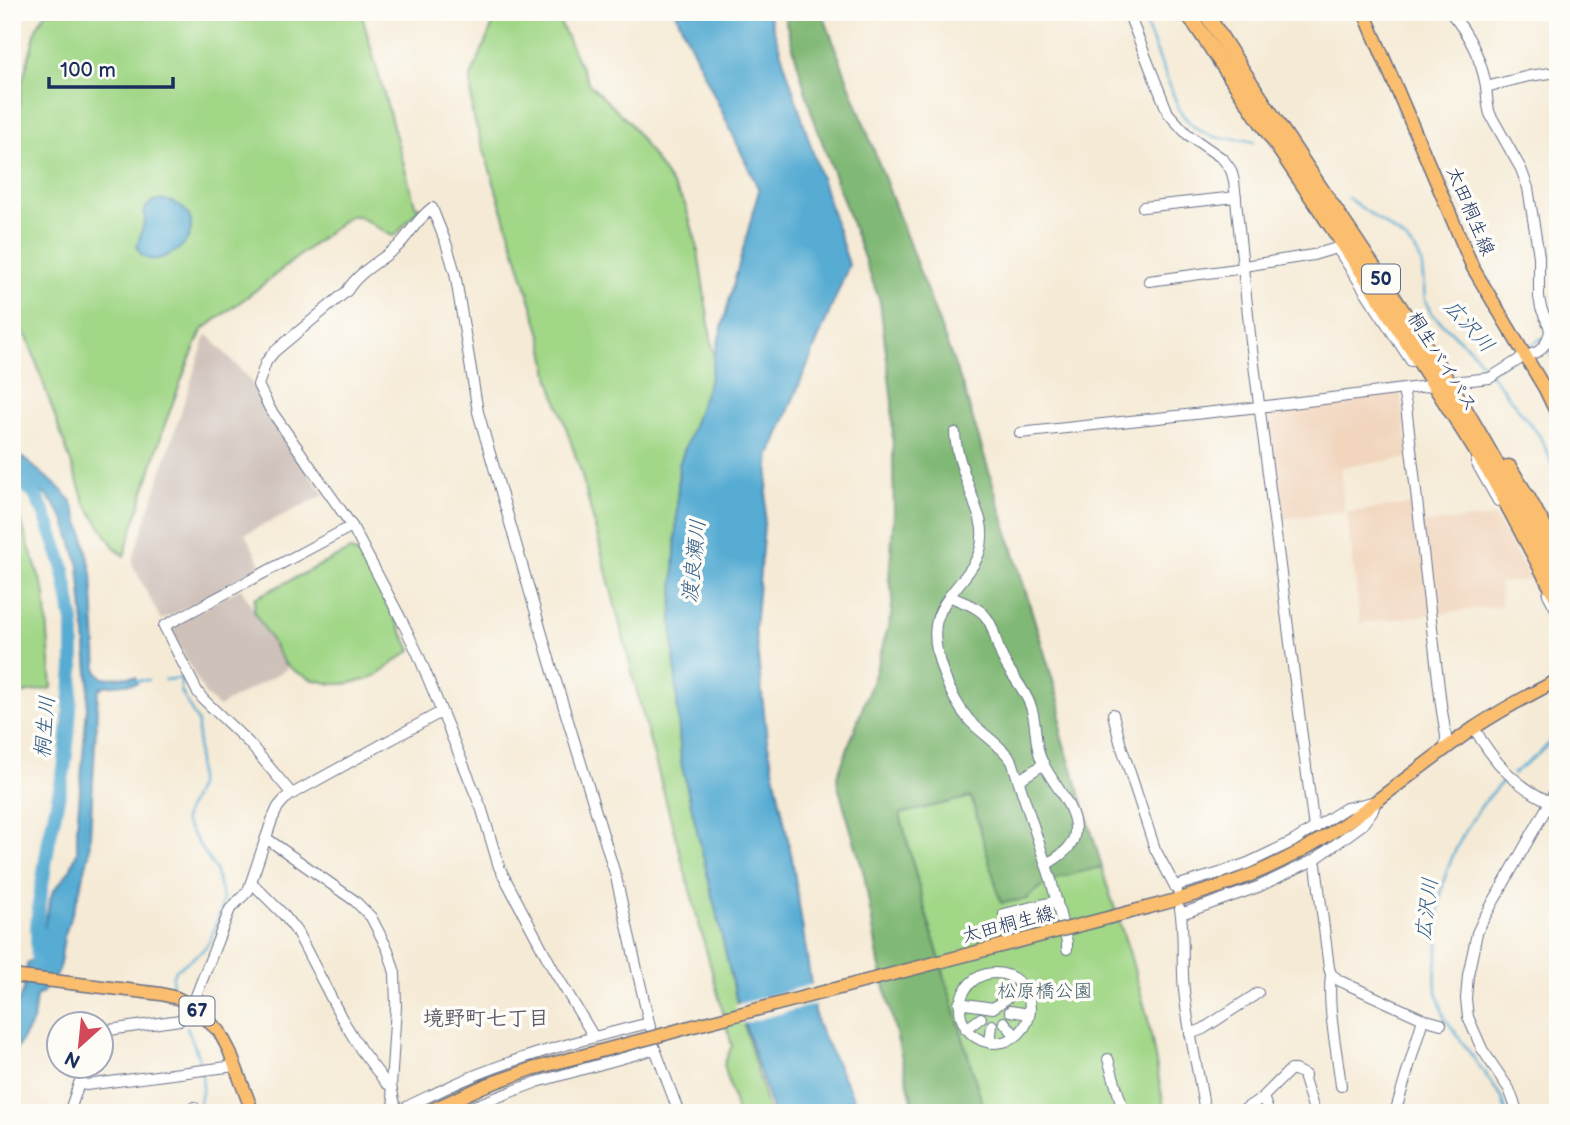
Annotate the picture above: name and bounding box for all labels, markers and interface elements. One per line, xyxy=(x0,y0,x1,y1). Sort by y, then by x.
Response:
scale bar xyxy=(49,46,173,90)
text: 100 m xyxy=(60,58,116,83)
street label: 太田桐生線 xyxy=(1441,163,1499,259)
road number: 50 xyxy=(1362,264,1400,293)
water label: 広沢川 xyxy=(1439,294,1499,358)
street label: 桐生バイパス xyxy=(1402,308,1482,416)
water label: 渡良瀬川 xyxy=(677,518,711,604)
water label: 桐生川 xyxy=(30,695,60,759)
water label: 広沢川 xyxy=(1411,876,1443,942)
street label: 太田桐生線 xyxy=(959,902,1057,948)
park label: 松原橋公園 xyxy=(997,980,1093,1003)
road number: 67 xyxy=(180,996,214,1026)
district label: 境野町七丁目 xyxy=(423,1006,549,1031)
north arrow xyxy=(46,1010,116,1080)
text: N xyxy=(61,1045,85,1072)

